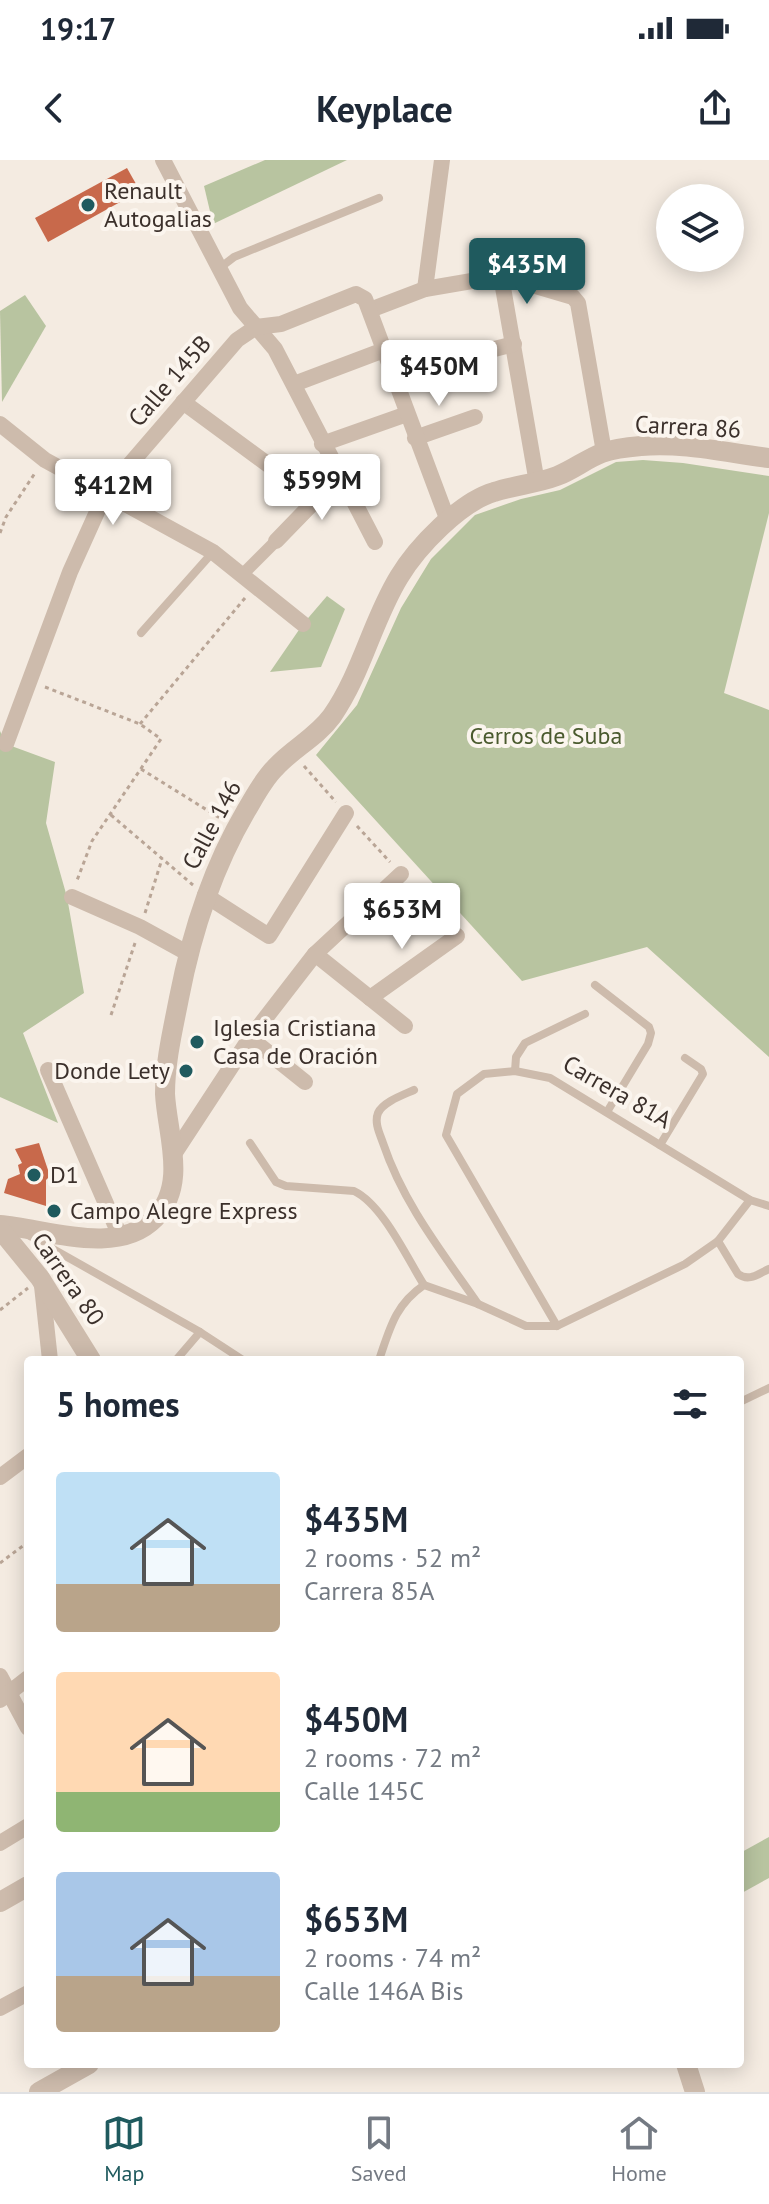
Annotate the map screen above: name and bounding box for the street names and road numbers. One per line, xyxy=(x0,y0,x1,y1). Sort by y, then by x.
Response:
street label: Calle 145B xyxy=(121,329,218,433)
street label: Carrera 86 xyxy=(634,408,742,445)
street label: Calle 146 xyxy=(175,775,248,875)
street label: Carrera 81A xyxy=(557,1048,677,1135)
street label: Carrera 80 xyxy=(25,1226,112,1331)

